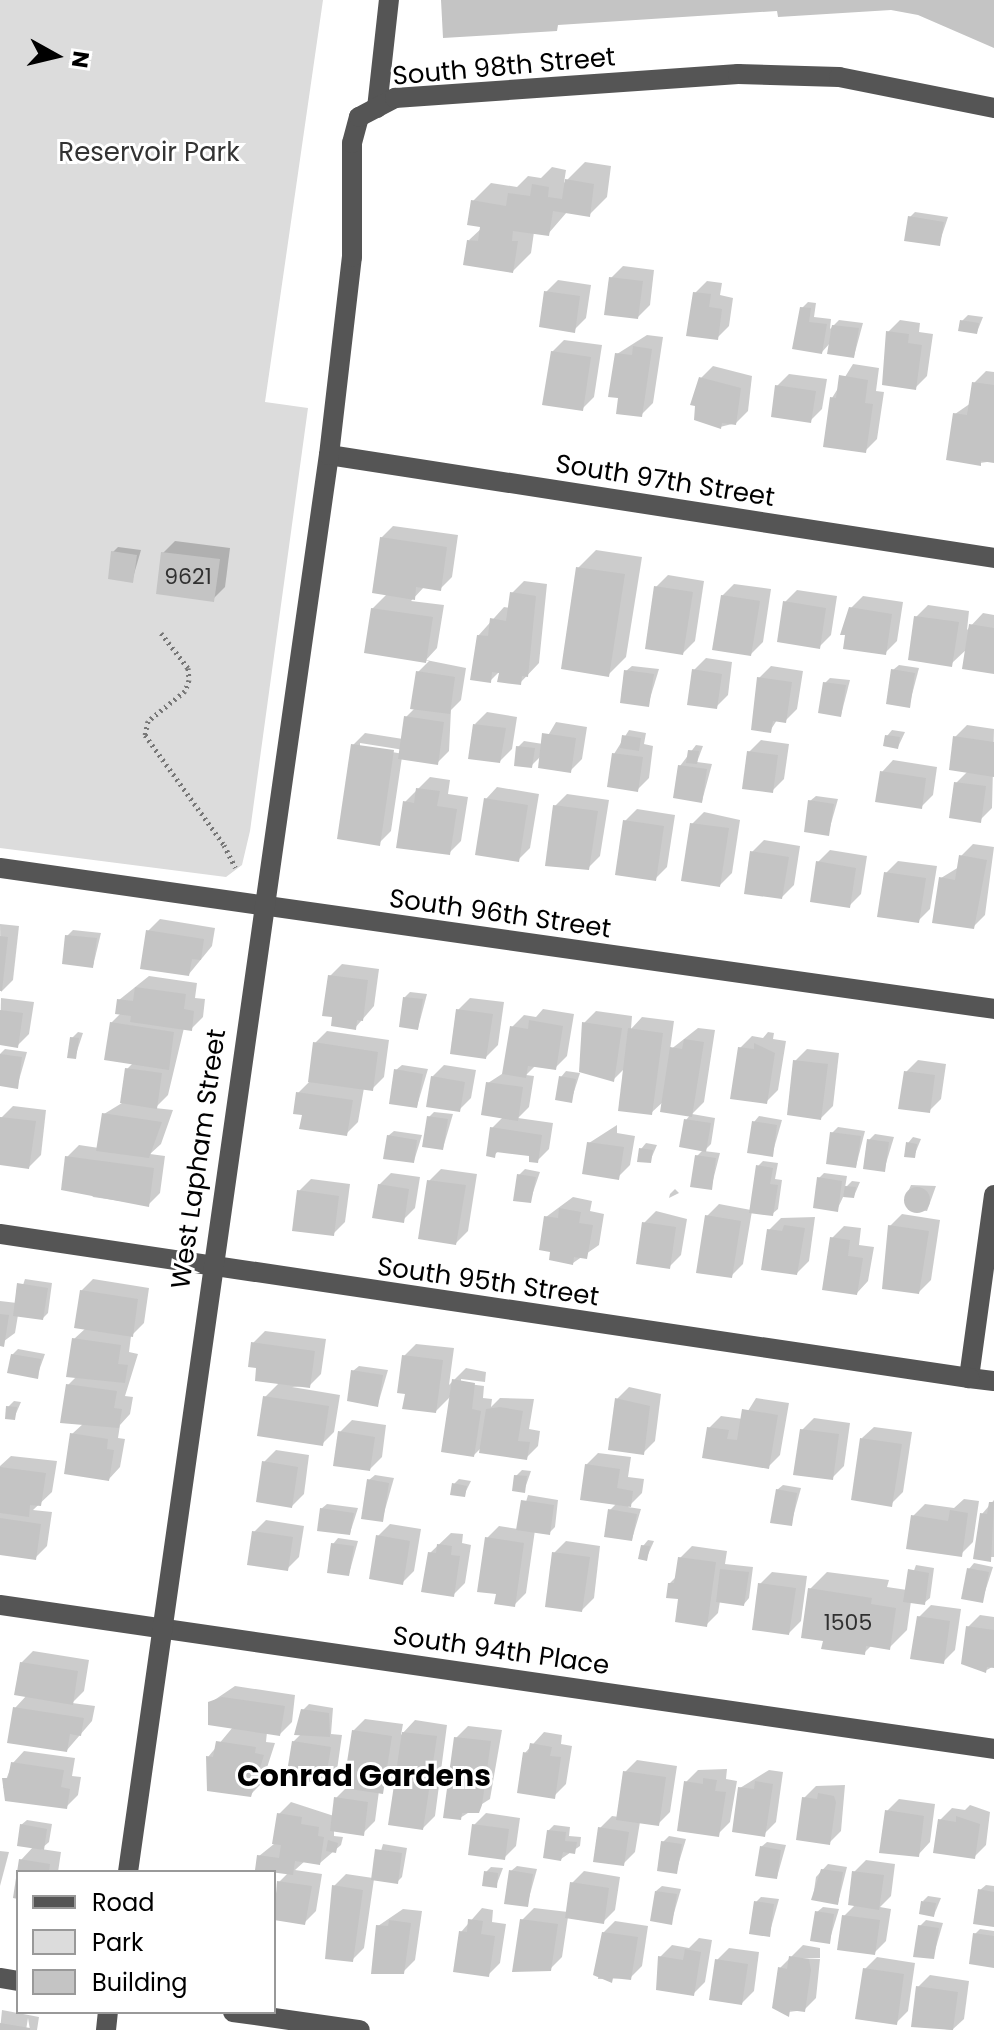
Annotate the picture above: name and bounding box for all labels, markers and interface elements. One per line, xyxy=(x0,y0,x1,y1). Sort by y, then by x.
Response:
north arrow xyxy=(16,16,96,96)
street label: South 98th Street xyxy=(391,42,617,92)
text: N xyxy=(64,49,97,70)
park label: Reservoir Park xyxy=(58,137,240,169)
street label: South 97th Street xyxy=(553,448,777,514)
house number: 9621 xyxy=(164,564,212,590)
street label: South 96th Street xyxy=(387,883,613,945)
street label: West Lapham Street xyxy=(165,1027,233,1291)
street label: South 95th Street xyxy=(375,1251,601,1313)
house number: 1505 xyxy=(824,1610,872,1636)
street label: South 94th Place xyxy=(391,1620,611,1682)
district label: Conrad Gardens xyxy=(237,1758,491,1794)
legend xyxy=(16,1870,276,2014)
text: Road xyxy=(92,1886,154,1919)
text: Park xyxy=(92,1926,143,1959)
text: Building xyxy=(92,1966,188,1999)

